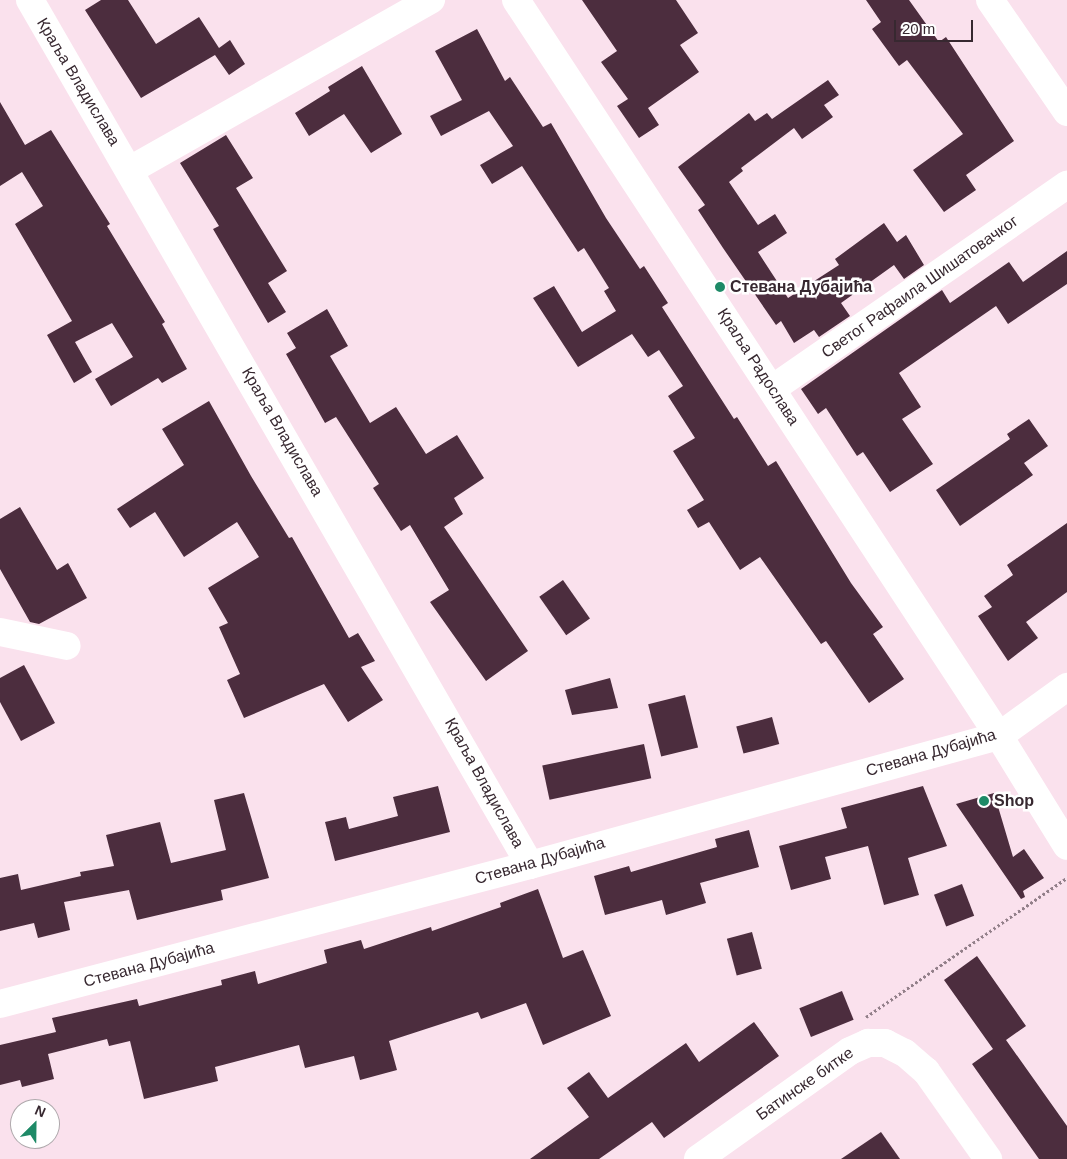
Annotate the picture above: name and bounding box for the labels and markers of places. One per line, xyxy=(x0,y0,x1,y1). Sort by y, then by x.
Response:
place label: Стевана Дубајића xyxy=(730,277,872,297)
marker: Стевана Дубајића xyxy=(714,281,726,293)
place label: Shop xyxy=(994,791,1034,811)
marker: Shop xyxy=(978,795,990,807)

